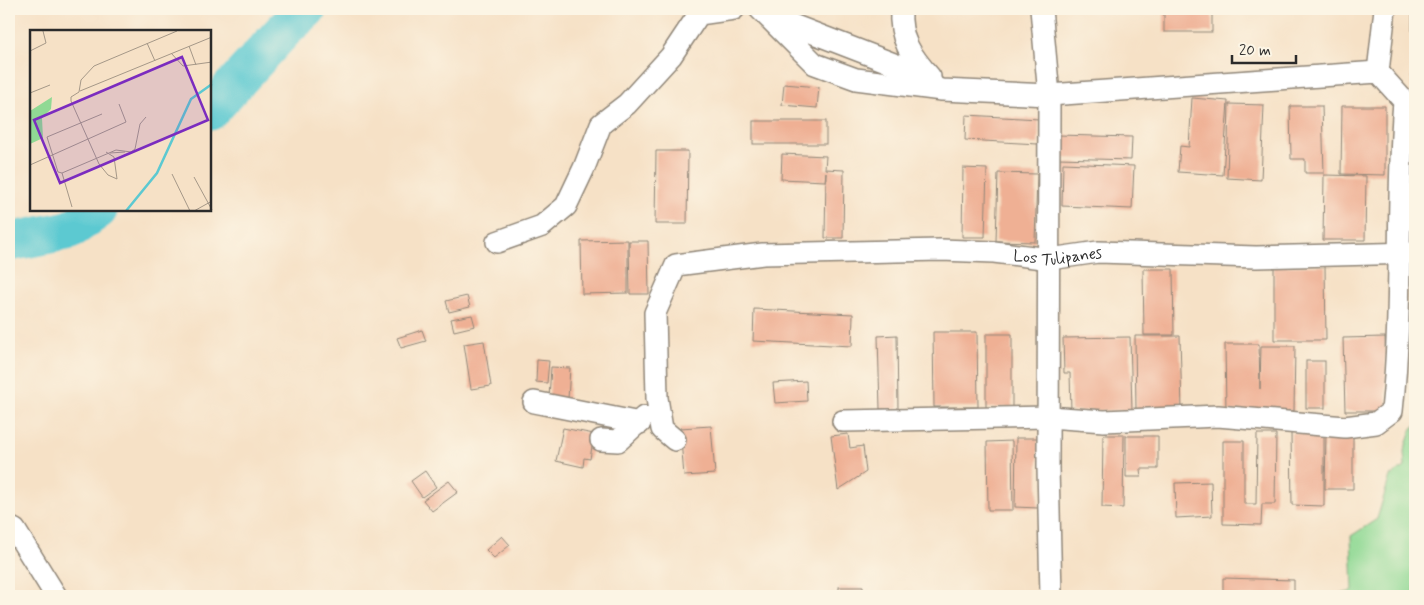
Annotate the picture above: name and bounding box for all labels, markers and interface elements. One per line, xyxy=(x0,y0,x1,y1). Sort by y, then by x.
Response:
inset map xyxy=(30,30,211,211)
scale bar xyxy=(1232,32,1295,64)
text: 20 m xyxy=(1239,41,1271,61)
street label: Los Tulipanes xyxy=(1012,243,1102,271)

